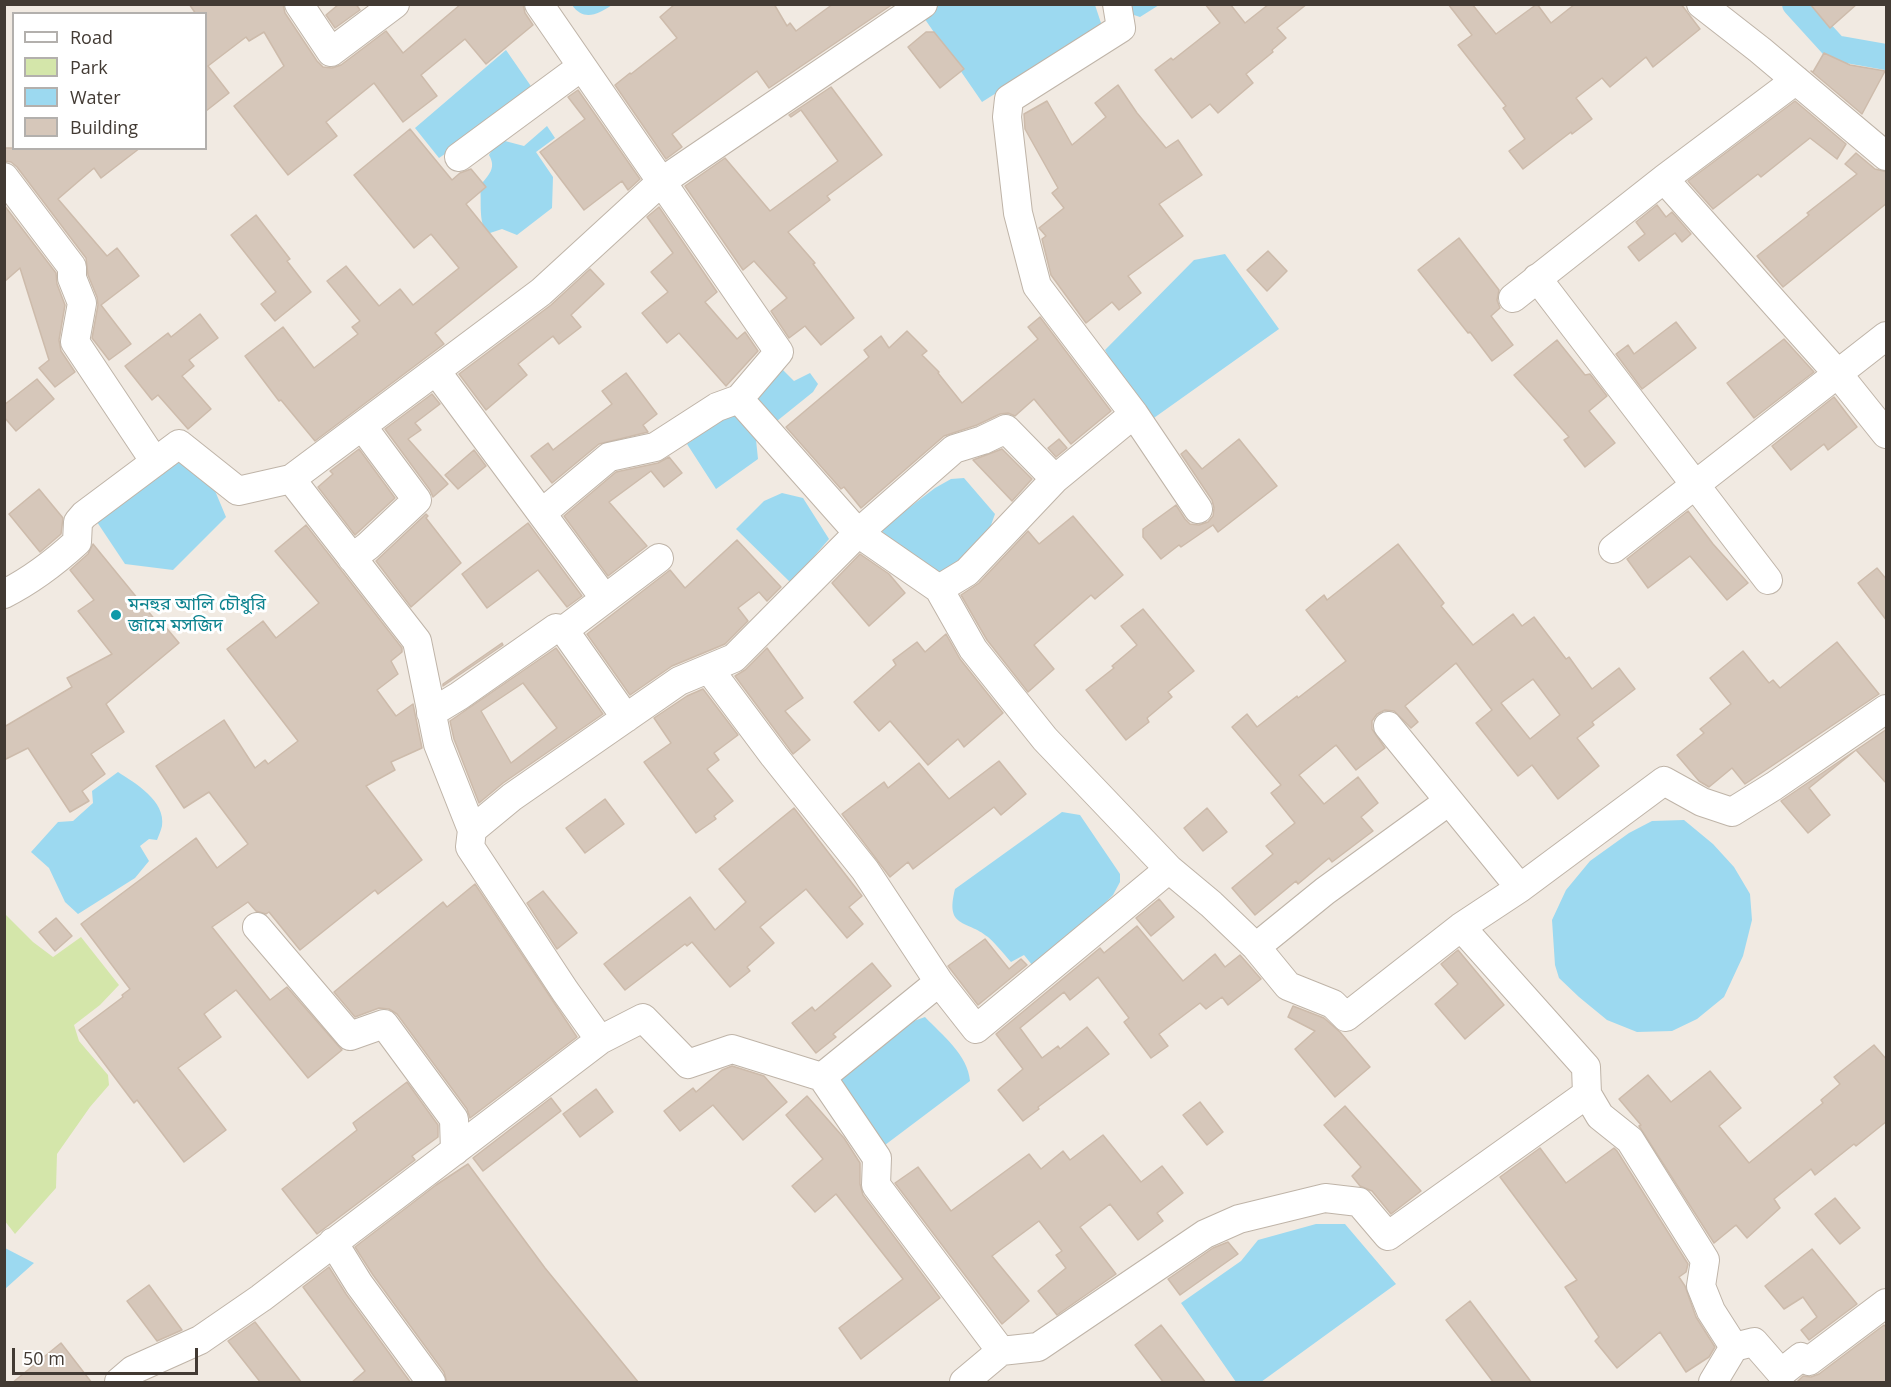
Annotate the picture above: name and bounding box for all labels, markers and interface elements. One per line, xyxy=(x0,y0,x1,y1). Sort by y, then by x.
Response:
legend xyxy=(12,12,207,150)
text: Road xyxy=(70,25,113,49)
text: Park xyxy=(70,55,108,79)
text: Water xyxy=(70,85,121,109)
text: Building xyxy=(70,115,138,139)
place label: মনহুর আলি চৌধুরি জামে মসজিদ xyxy=(128,594,266,636)
marker: মনহুর আলি চৌধুরি জামে মসজিদ xyxy=(109,608,123,622)
scale bar xyxy=(15,1336,201,1374)
text: 50 m xyxy=(23,1346,65,1370)

